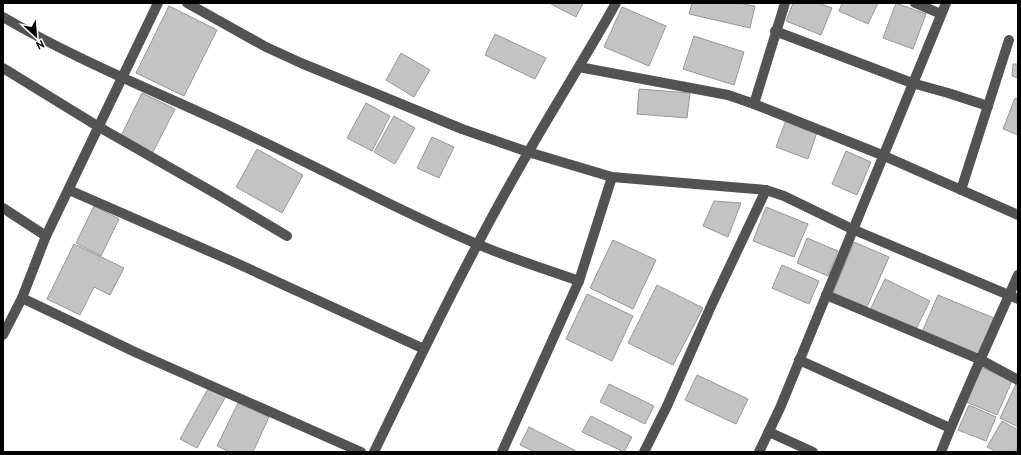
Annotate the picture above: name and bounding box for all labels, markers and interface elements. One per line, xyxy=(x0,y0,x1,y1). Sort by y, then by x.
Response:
north arrow xyxy=(16,16,56,56)
text: N xyxy=(34,37,47,53)

